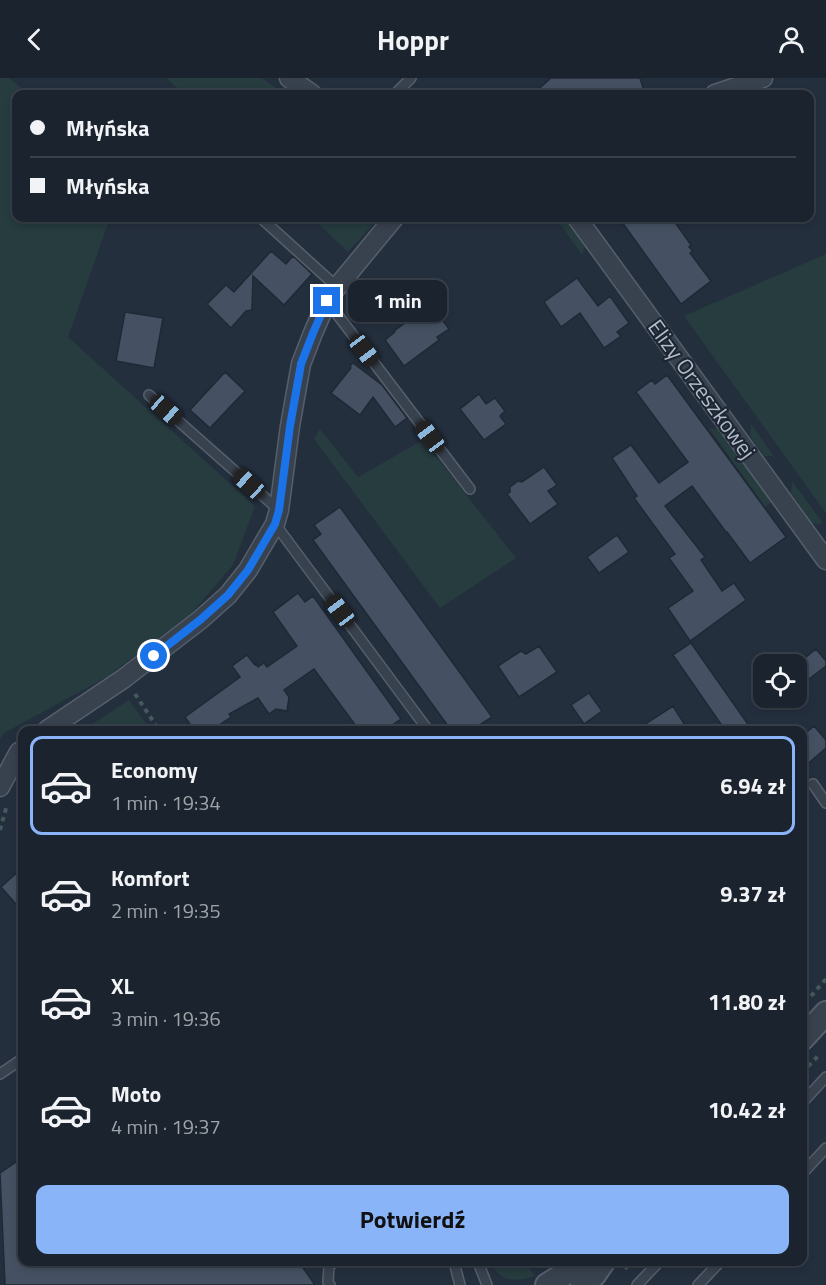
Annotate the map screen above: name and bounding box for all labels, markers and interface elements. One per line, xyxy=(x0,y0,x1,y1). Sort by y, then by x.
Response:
text: Hoppr xyxy=(377,19,449,60)
icon: back xyxy=(18,23,51,56)
icon: person xyxy=(775,23,808,56)
text: Młyńska xyxy=(66,111,149,145)
text: Młyńska xyxy=(66,169,149,203)
callout: 1 min xyxy=(348,280,447,322)
text: 1 min xyxy=(373,285,422,316)
route end xyxy=(313,287,340,314)
street label: Elizy Orzeszkowej xyxy=(640,312,764,466)
car xyxy=(346,330,382,370)
car xyxy=(147,391,185,429)
car xyxy=(412,417,448,457)
car xyxy=(230,465,268,503)
car xyxy=(322,591,358,631)
route start xyxy=(140,642,167,669)
map controls xyxy=(753,654,807,708)
button: locate xyxy=(753,654,807,708)
text: Economy xyxy=(111,753,198,787)
icon: car xyxy=(39,759,93,813)
text: 6.94 zł xyxy=(720,769,786,803)
text: 1 min · 19:34 xyxy=(111,787,221,818)
text: Komfort xyxy=(111,861,190,895)
icon: car xyxy=(39,867,93,921)
text: 9.37 zł xyxy=(720,877,786,911)
text: 2 min · 19:35 xyxy=(111,895,221,926)
text: XL xyxy=(111,969,134,1003)
icon: car xyxy=(39,975,93,1029)
text: 11.80 zł xyxy=(708,985,786,1019)
text: 3 min · 19:36 xyxy=(111,1003,221,1034)
text: Moto xyxy=(111,1077,161,1111)
icon: car xyxy=(39,1083,93,1137)
text: 10.42 zł xyxy=(708,1093,786,1127)
text: 4 min · 19:37 xyxy=(111,1111,221,1142)
button: Potwierdź xyxy=(36,1185,789,1254)

